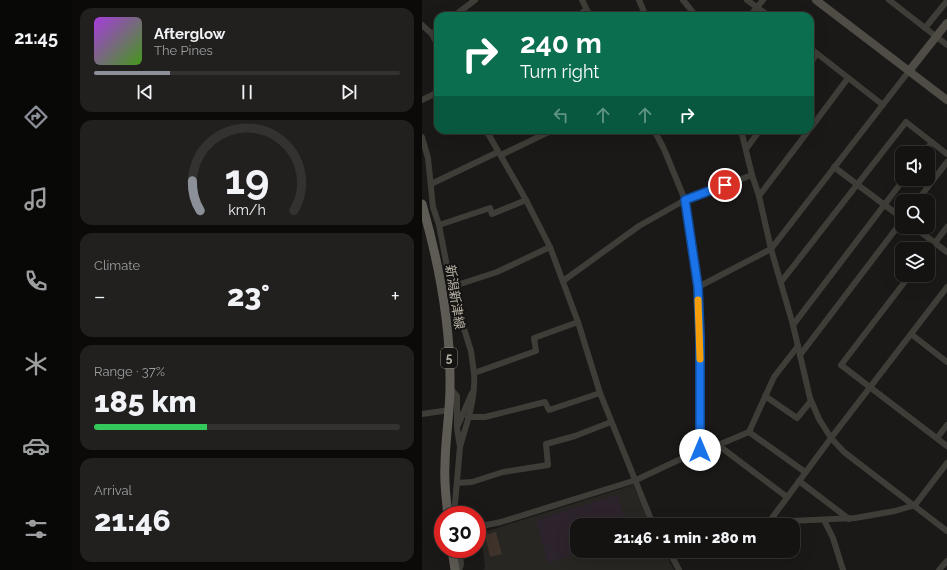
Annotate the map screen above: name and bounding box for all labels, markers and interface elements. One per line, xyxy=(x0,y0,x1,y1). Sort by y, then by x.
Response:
text: Afterglow xyxy=(154,25,225,43)
text: 21:45 xyxy=(14,27,58,48)
text: 240 m xyxy=(520,27,602,60)
icon: right xyxy=(454,28,506,80)
text: The Pines xyxy=(154,43,213,58)
text: Turn right xyxy=(520,61,599,82)
icon: previous xyxy=(134,81,156,103)
icon: pause xyxy=(236,81,258,103)
icon: next xyxy=(338,81,360,103)
icon: directions xyxy=(22,103,50,131)
icon: left xyxy=(550,104,572,126)
icon: ahead xyxy=(592,104,614,126)
icon: ahead xyxy=(634,104,656,126)
icon: right xyxy=(676,104,698,126)
map controls xyxy=(895,146,935,282)
button: sound xyxy=(895,146,935,186)
text: 19 xyxy=(224,154,270,203)
pin xyxy=(708,168,742,202)
icon: arrive xyxy=(714,174,736,196)
icon: music xyxy=(22,185,50,213)
button: search xyxy=(895,194,935,234)
text: km/h xyxy=(228,201,266,217)
button: layers xyxy=(895,242,935,282)
text: Climate xyxy=(94,258,140,273)
street label: 新潟新津線 xyxy=(443,264,467,330)
icon: phone xyxy=(22,267,50,295)
text: 23° xyxy=(227,278,270,313)
text: − xyxy=(94,283,106,309)
text: + xyxy=(391,283,400,309)
road number: 5 xyxy=(441,348,457,368)
icon: climate xyxy=(22,350,50,378)
text: Range · 37% xyxy=(94,364,165,379)
text: 185 km xyxy=(94,384,197,419)
position arrow xyxy=(679,429,721,471)
icon: car xyxy=(22,432,50,460)
text: Arrival xyxy=(94,483,132,498)
text: 21:46 xyxy=(94,503,171,538)
speed limit sign: 30 xyxy=(434,506,486,558)
icon: filters xyxy=(22,515,50,543)
text: 21:46 · 1 min · 280 m xyxy=(614,529,756,547)

